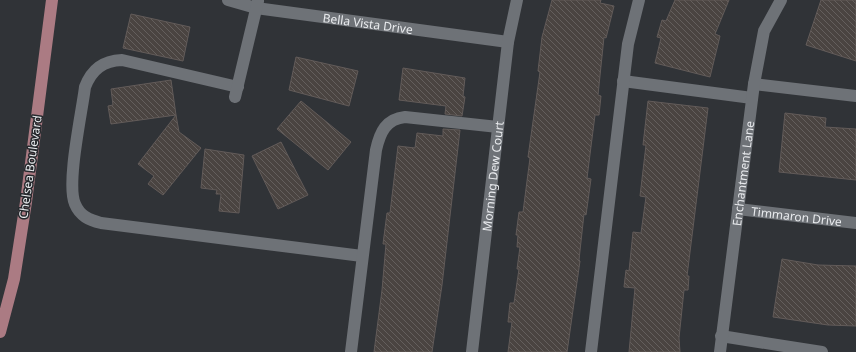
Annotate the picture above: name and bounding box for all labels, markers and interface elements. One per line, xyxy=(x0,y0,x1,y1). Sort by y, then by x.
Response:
street label: Bella Vista Drive xyxy=(322,9,414,38)
street label: Chelsea Boulevard xyxy=(14,114,46,220)
street label: Morning Dew Court xyxy=(478,119,507,232)
street label: Enchantment Lane xyxy=(728,120,758,227)
street label: Timmaron Drive xyxy=(750,202,843,230)

